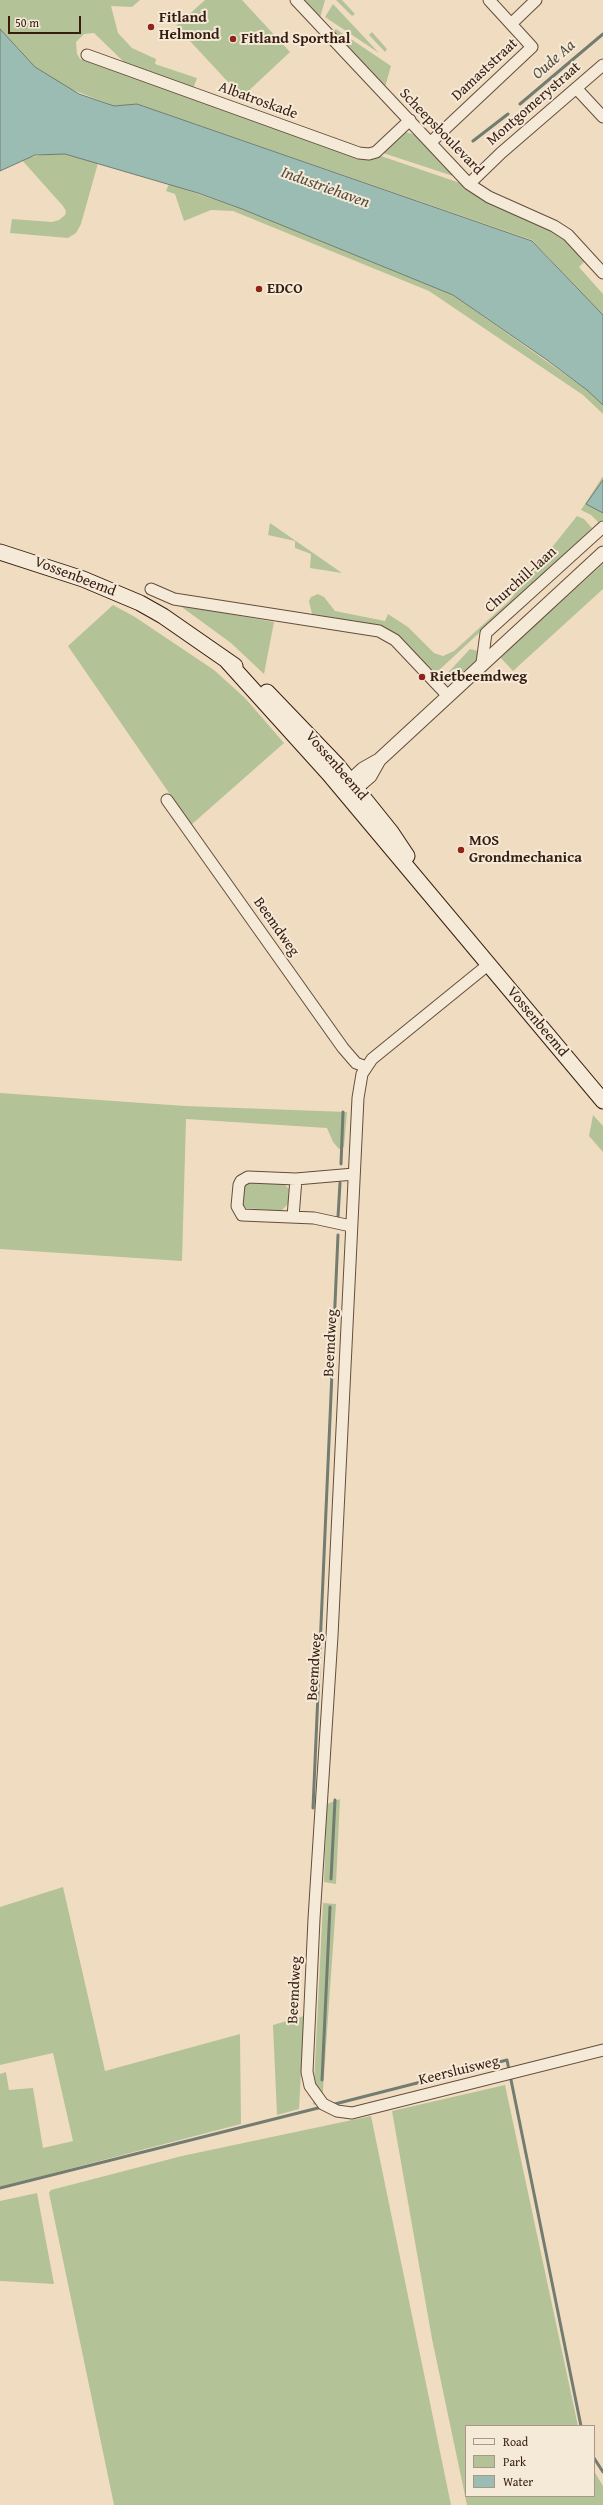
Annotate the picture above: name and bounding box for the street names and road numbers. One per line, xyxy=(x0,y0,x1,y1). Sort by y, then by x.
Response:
street label: Damaststraat xyxy=(448,35,522,105)
street label: Montgomerystraat xyxy=(483,58,585,150)
street label: Albatroskade xyxy=(216,78,300,124)
street label: Scheepsboulevard xyxy=(395,85,487,179)
street label: Churchill-laan xyxy=(482,543,560,617)
street label: Vossenbeemd xyxy=(32,553,118,601)
street label: Vossenbeemd xyxy=(301,728,371,804)
street label: Beemdweg xyxy=(249,894,303,960)
street label: Vossenbeemd xyxy=(502,983,572,1061)
street label: Beemdweg xyxy=(320,1309,342,1377)
street label: Beemdweg xyxy=(304,1633,326,1701)
street label: Beemdweg xyxy=(284,1956,306,2024)
street label: Keersluisweg xyxy=(417,2052,501,2090)

